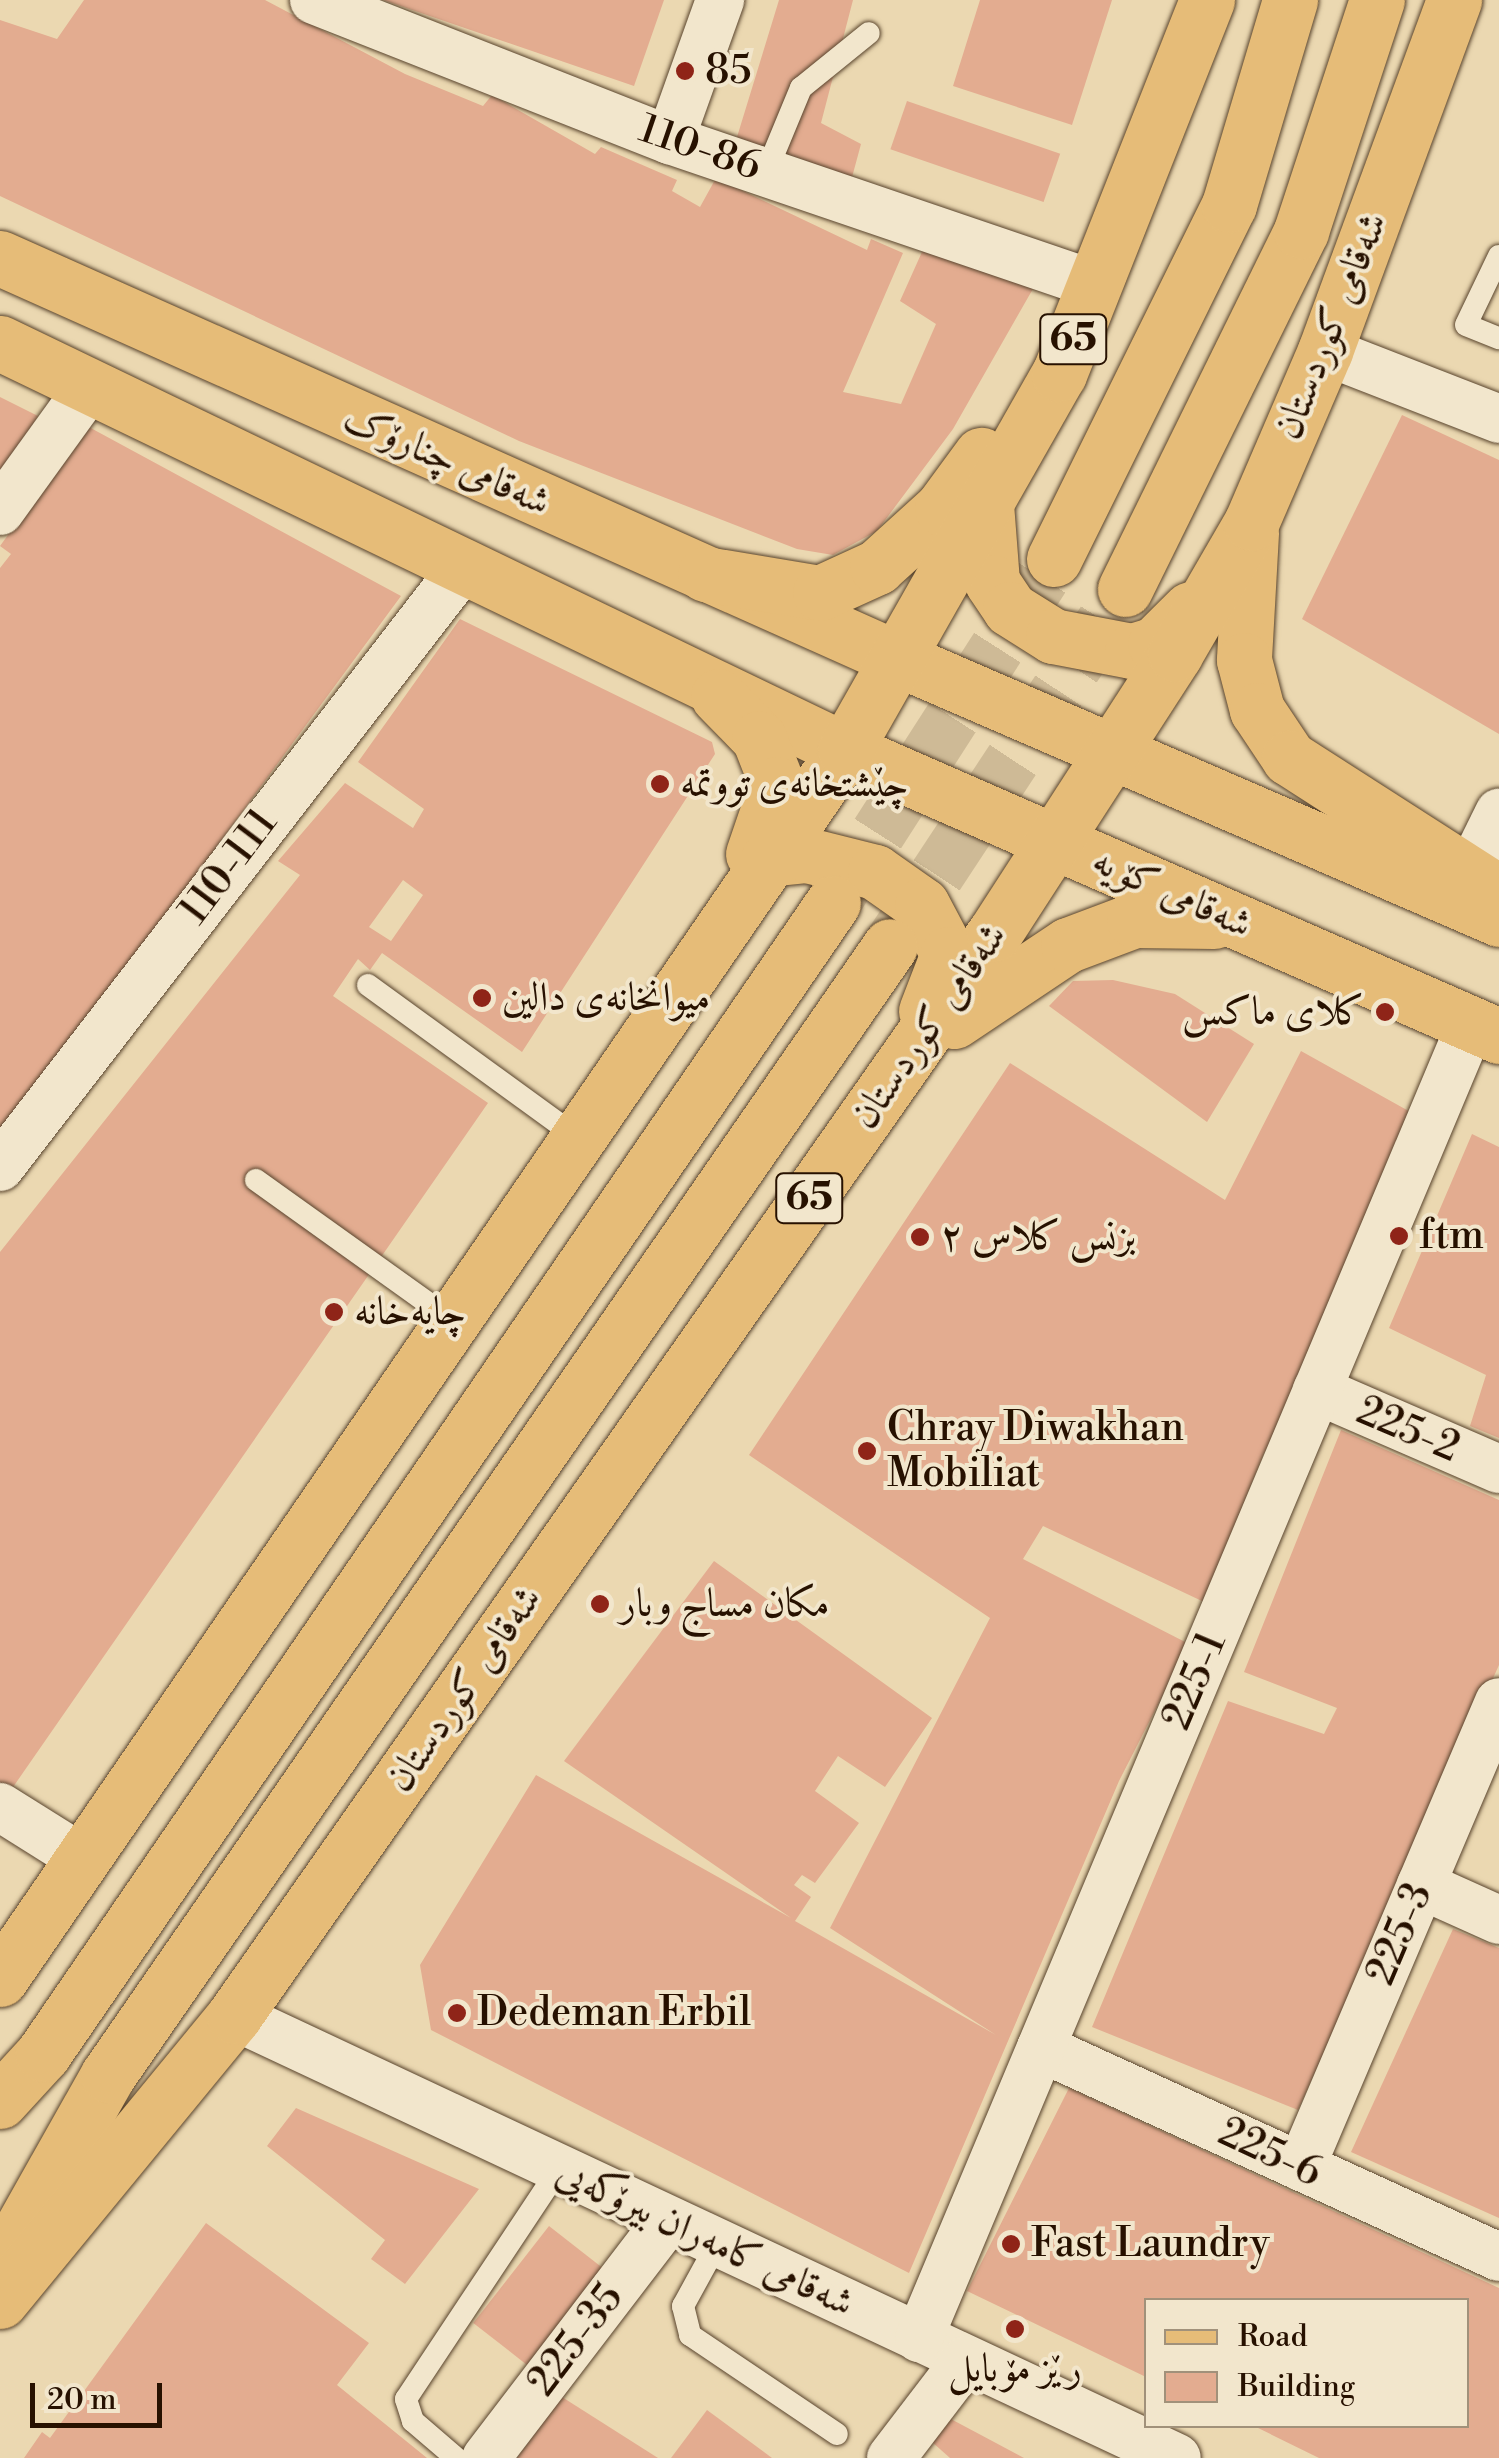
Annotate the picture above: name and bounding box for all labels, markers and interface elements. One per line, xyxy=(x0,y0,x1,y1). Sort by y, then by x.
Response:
place label: 85 xyxy=(705,47,752,95)
marker: 85 xyxy=(674,60,696,82)
street label: 110-86 xyxy=(633,105,767,191)
street label: شەقامی کوردستان xyxy=(1264,206,1398,446)
road number: 65 xyxy=(1038,306,1108,372)
street label: شەقامی چنارۆک xyxy=(336,393,558,527)
place label: چێشتخانەی تووتمە xyxy=(680,760,909,808)
marker: چێشتخانەی تووتمە xyxy=(649,773,671,795)
street label: 110-111 xyxy=(170,800,288,934)
street label: شەقامی کۆیە xyxy=(1085,837,1259,949)
street label: شەقامی کوردستان xyxy=(840,914,1018,1138)
place label: میوانخانەی دالین xyxy=(502,974,710,1022)
marker: میوانخانەی دالین xyxy=(471,987,493,1009)
place label: كلای ماكس xyxy=(1182,988,1365,1036)
marker: كلای ماكس xyxy=(1374,1001,1396,1023)
road number: 65 xyxy=(774,1165,844,1231)
place label: ftm xyxy=(1419,1212,1484,1260)
place label: بزنس کلاس ٢ xyxy=(940,1213,1136,1261)
marker: ftm xyxy=(1388,1225,1410,1247)
marker: بزنس کلاس ٢ xyxy=(909,1226,931,1248)
place label: چایەخانە xyxy=(354,1288,466,1336)
marker: چایەخانە xyxy=(323,1301,345,1323)
street label: 225-2 xyxy=(1350,1387,1466,1473)
place label: Chray Diwakhan Mobiliat xyxy=(887,1404,1184,1498)
marker: Chray Diwakhan Mobiliat xyxy=(856,1440,878,1462)
street label: شەقامی کوردستان xyxy=(375,1577,553,1801)
place label: مكان مساج وبار xyxy=(620,1580,829,1628)
marker: مكان مساج وبار xyxy=(589,1593,611,1615)
street label: 225-1 xyxy=(1153,1625,1237,1737)
street label: 225-3 xyxy=(1357,1876,1443,1992)
place label: Dedeman Erbil xyxy=(477,1989,751,2037)
marker: Dedeman Erbil xyxy=(446,2002,468,2024)
street label: 225-6 xyxy=(1211,2108,1329,2198)
street label: شه‌قامی كامەران بیرۆكەیی xyxy=(549,2148,861,2328)
place label: Fast Laundry xyxy=(1031,2220,1269,2268)
marker: Fast Laundry xyxy=(1000,2233,1022,2255)
street label: 225-35 xyxy=(518,2275,634,2405)
legend xyxy=(1144,2298,1469,2428)
marker: رێز مۆبایل xyxy=(1004,2318,1026,2340)
text: Road xyxy=(1238,2318,1308,2356)
place label: رێز مۆبایل xyxy=(948,2345,1082,2393)
scale bar xyxy=(35,2363,168,2425)
text: Building xyxy=(1238,2368,1355,2406)
text: 20 m xyxy=(47,2381,116,2419)

